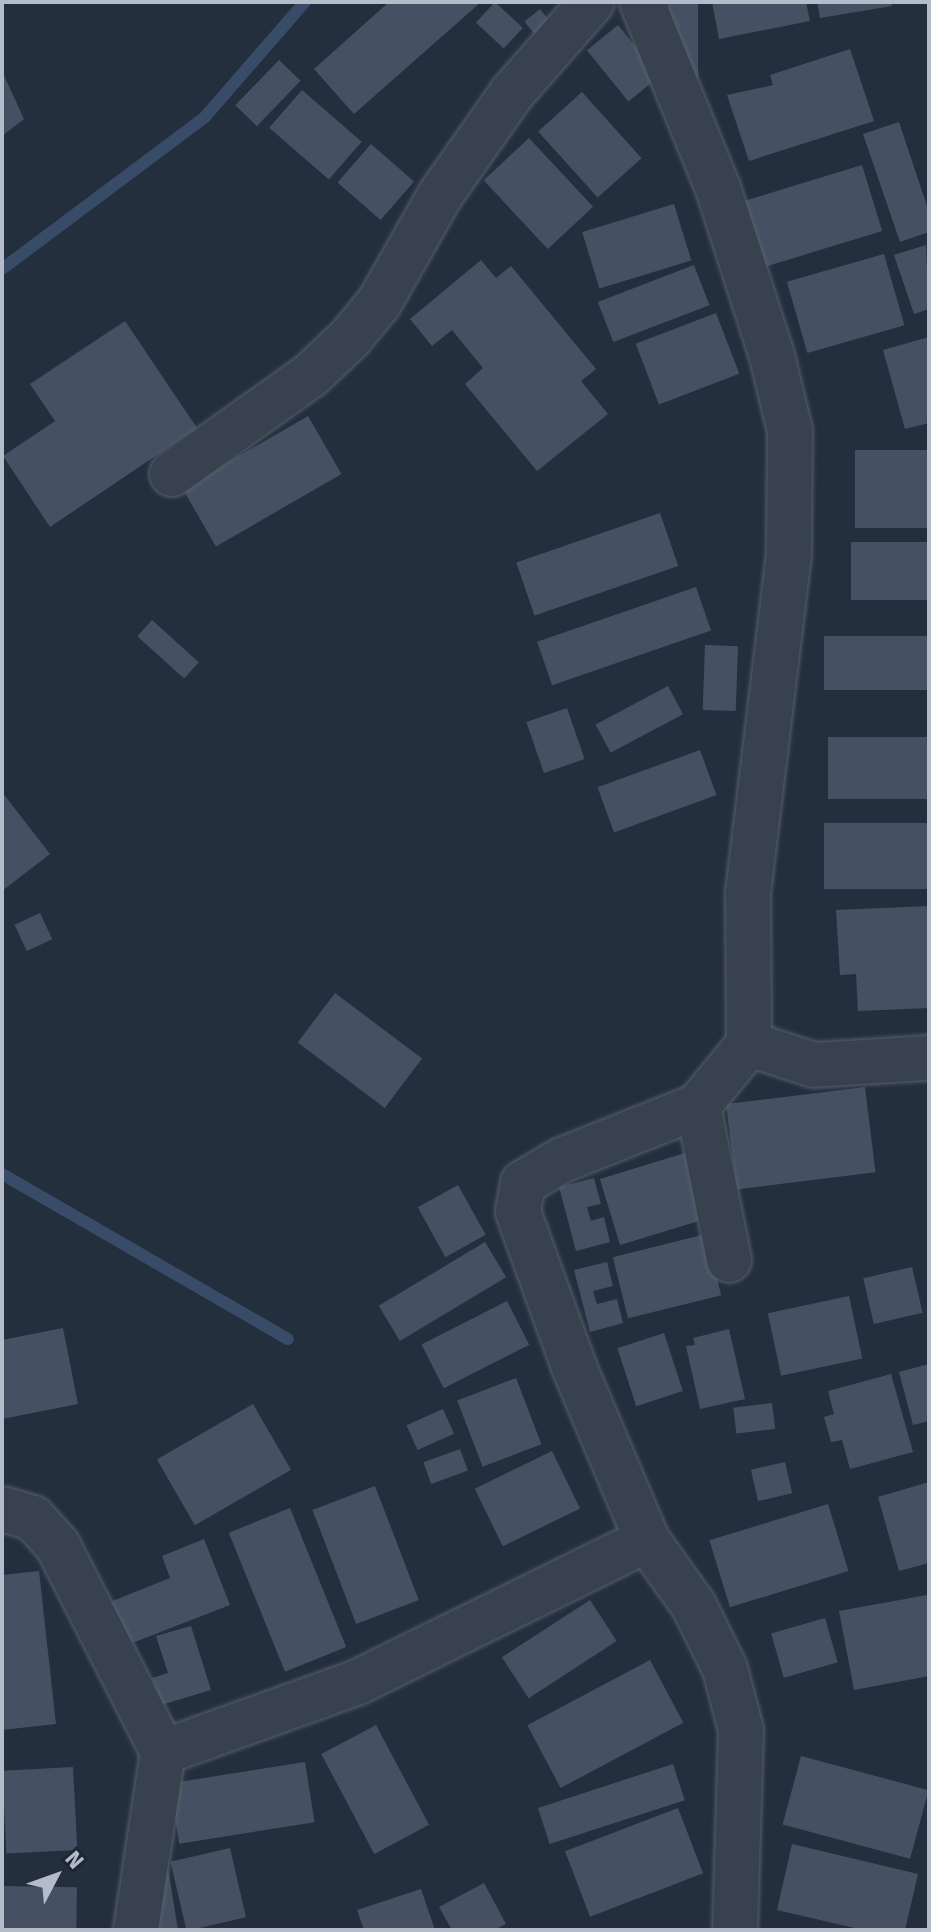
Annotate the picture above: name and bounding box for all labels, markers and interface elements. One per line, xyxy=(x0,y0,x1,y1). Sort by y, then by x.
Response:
north arrow xyxy=(16,1836,96,1916)
text: N xyxy=(60,1846,89,1874)

